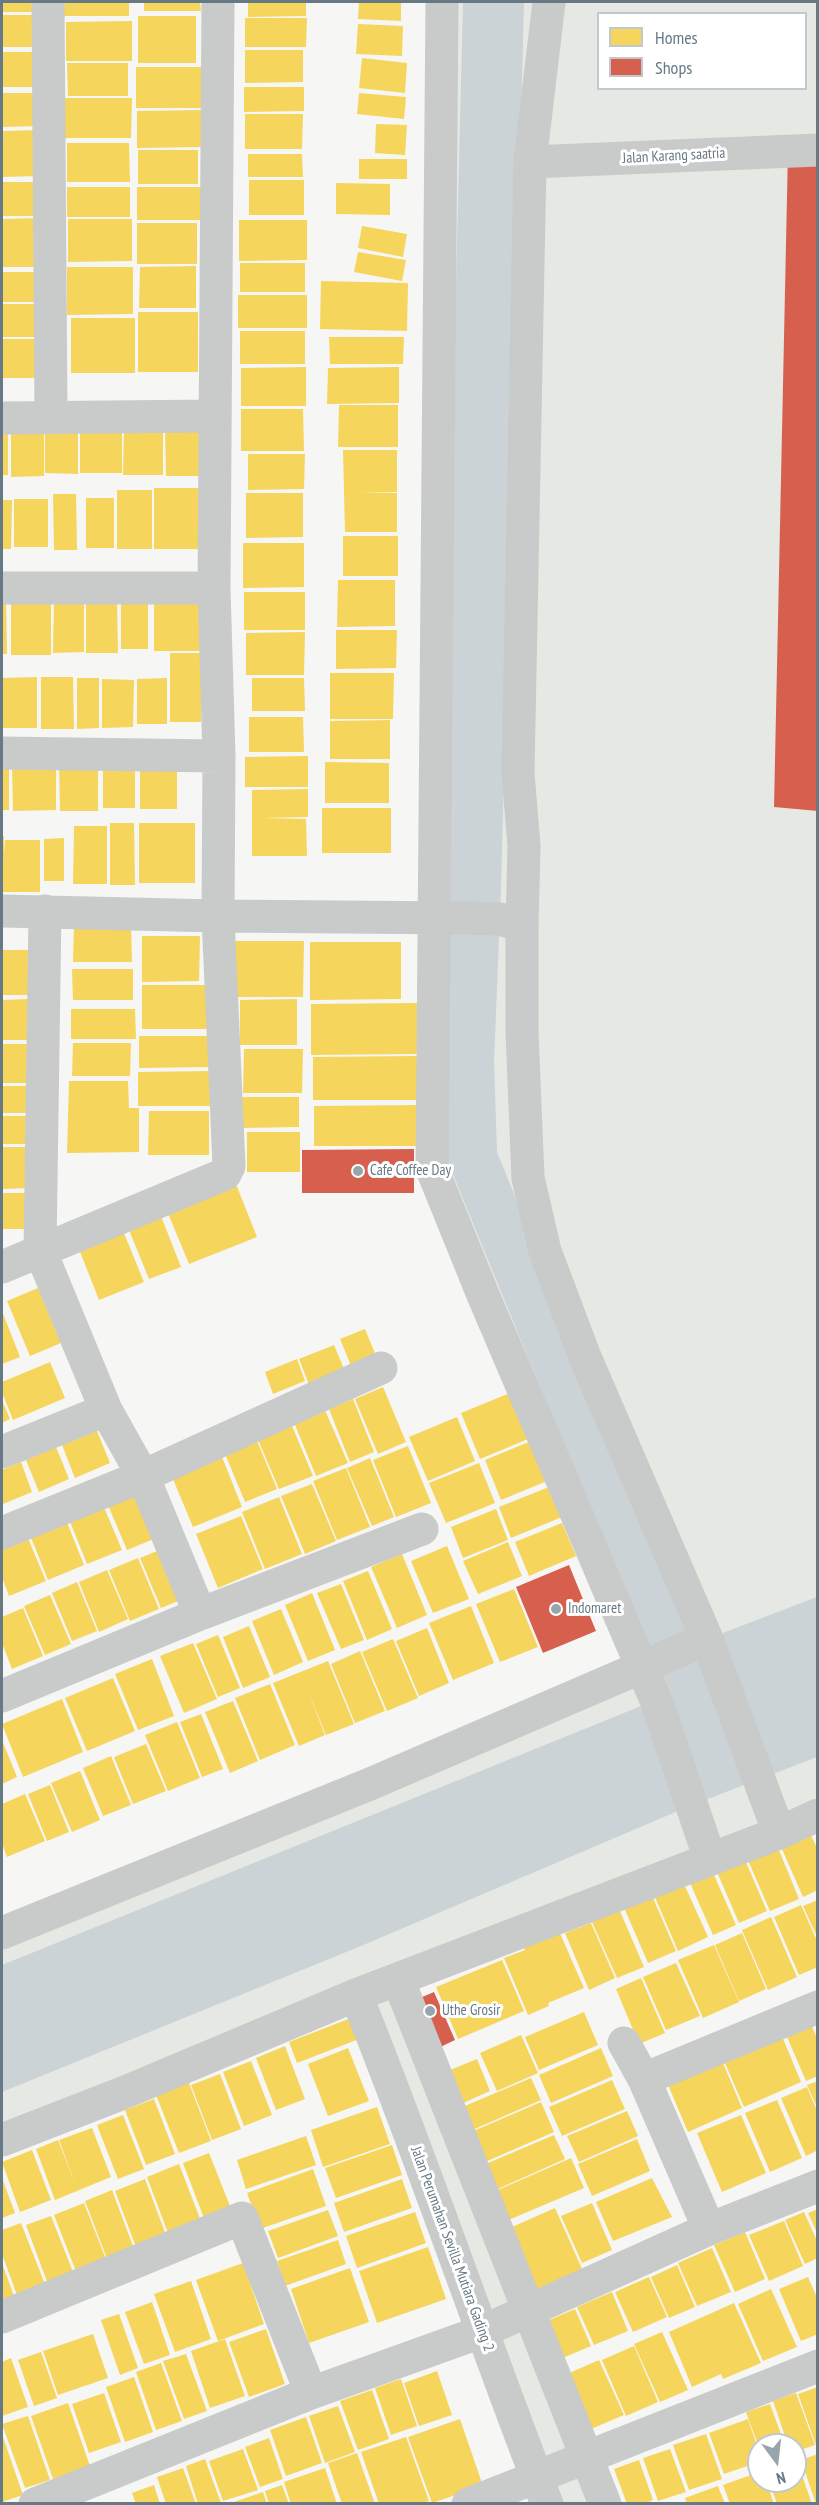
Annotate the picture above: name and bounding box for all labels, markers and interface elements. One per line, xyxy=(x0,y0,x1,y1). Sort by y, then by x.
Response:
legend xyxy=(597,12,807,90)
text: Homes xyxy=(655,26,698,49)
text: Shops xyxy=(655,56,692,79)
street label: Jalan Karang saatria xyxy=(622,144,726,168)
place label: Cafe Coffee Day xyxy=(370,1162,451,1180)
marker: Cafe Coffee Day xyxy=(351,1164,365,1178)
place label: Indomaret xyxy=(568,1600,621,1618)
marker: Indomaret xyxy=(549,1602,563,1616)
place label: Uthe Grosir xyxy=(442,2002,500,2020)
marker: Uthe Grosir xyxy=(423,2004,437,2018)
street label: Jalan Perumahan Sevilla Mutiara Gading 2 xyxy=(406,2144,498,2354)
north arrow xyxy=(747,2433,807,2493)
text: N xyxy=(774,2468,788,2489)

